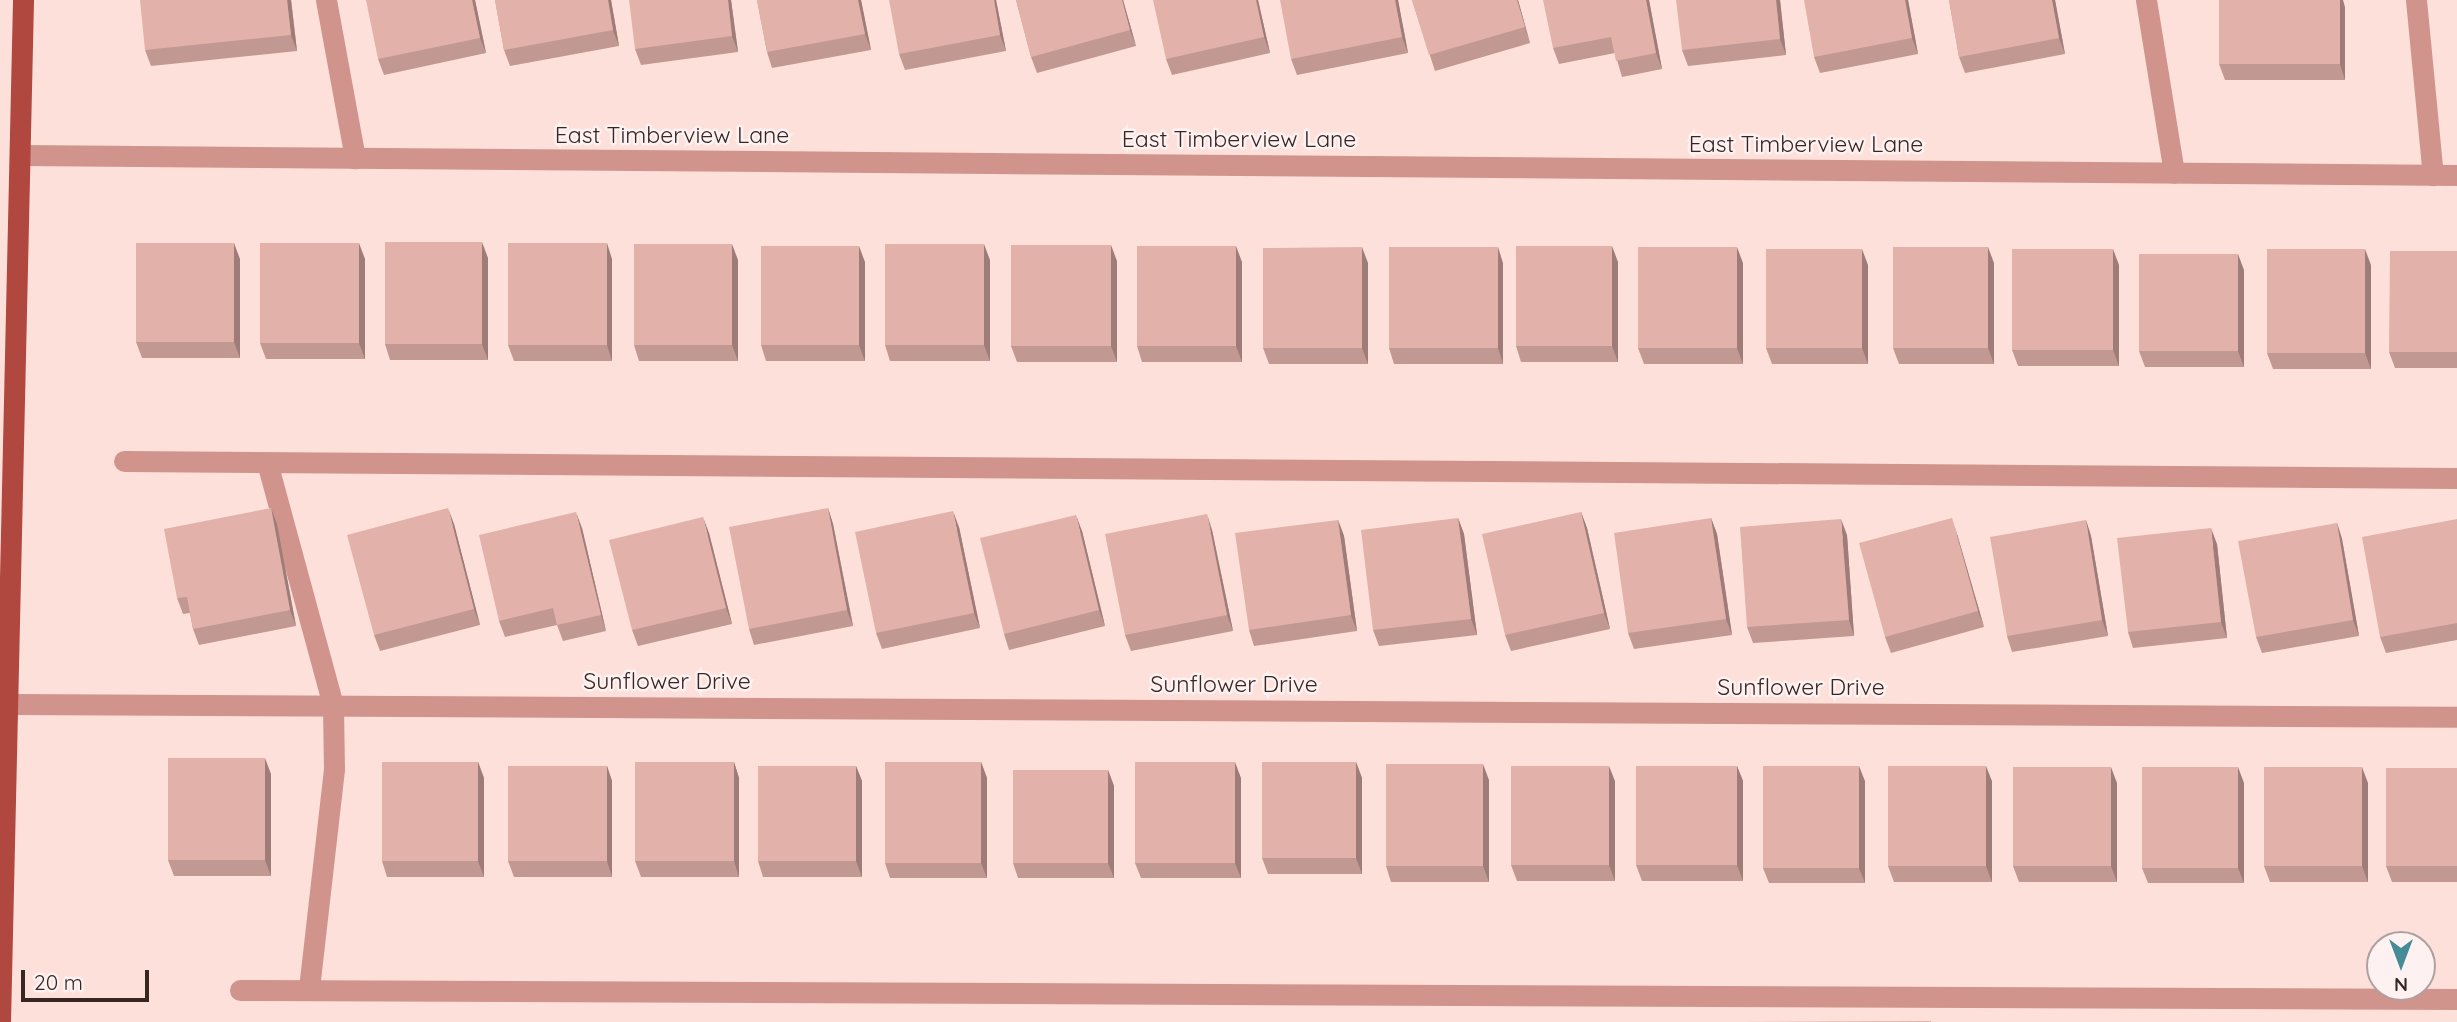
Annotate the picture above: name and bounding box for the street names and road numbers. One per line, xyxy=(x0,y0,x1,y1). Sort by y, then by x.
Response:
street label: East Timberview Lane xyxy=(555,121,789,149)
street label: East Timberview Lane xyxy=(1122,125,1356,153)
street label: East Timberview Lane xyxy=(1689,130,1923,158)
street label: Sunflower Drive xyxy=(583,667,751,695)
street label: Sunflower Drive xyxy=(1150,670,1318,698)
street label: Sunflower Drive xyxy=(1717,673,1885,701)

